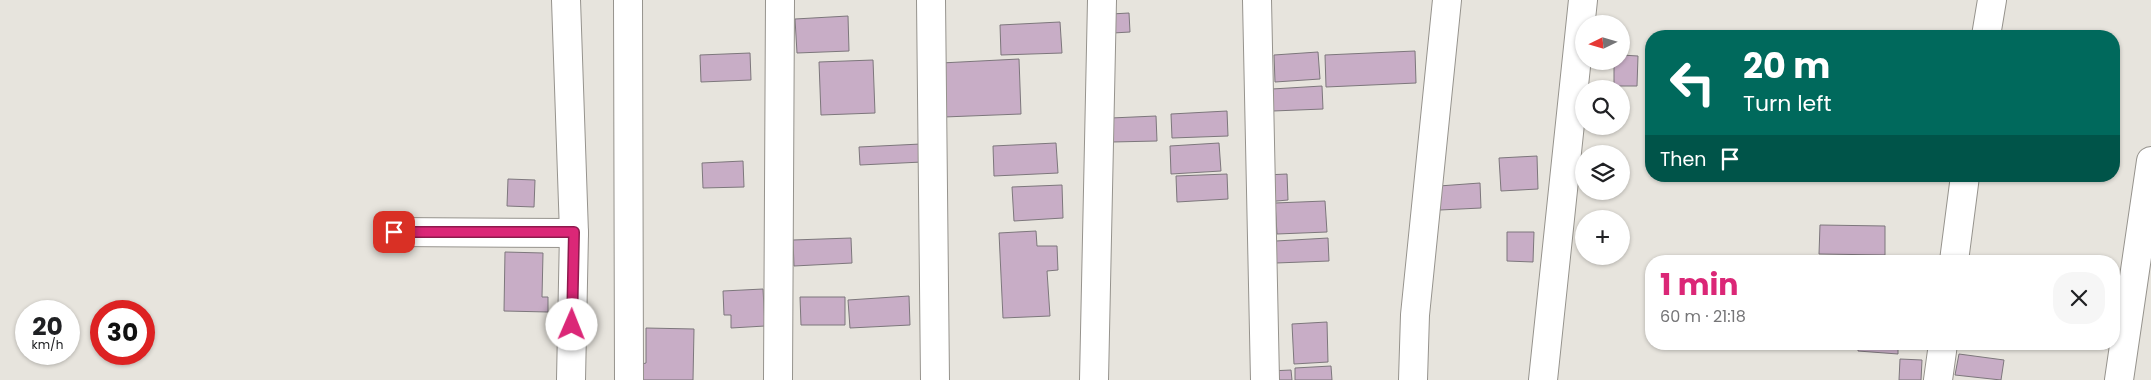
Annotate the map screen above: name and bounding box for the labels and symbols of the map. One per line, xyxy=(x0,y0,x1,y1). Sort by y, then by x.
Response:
north arrow xyxy=(1575,15,1630,70)
pin xyxy=(373,211,415,253)
position arrow xyxy=(545,298,597,350)
speed limit sign: 30 xyxy=(90,300,155,365)

